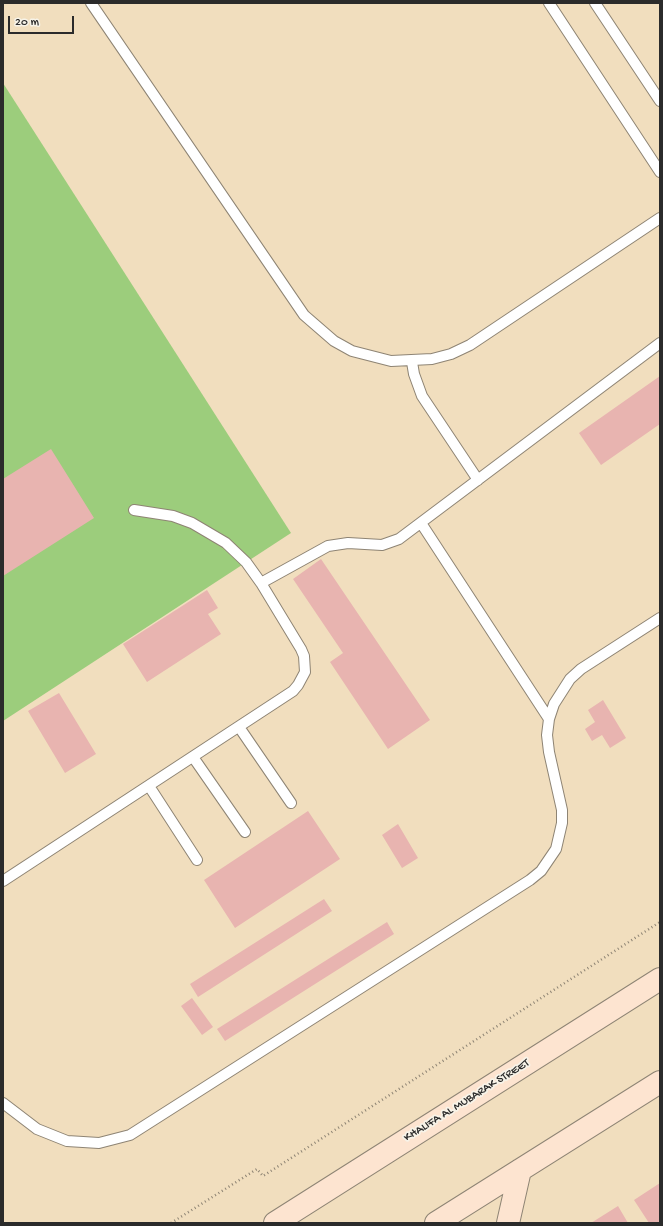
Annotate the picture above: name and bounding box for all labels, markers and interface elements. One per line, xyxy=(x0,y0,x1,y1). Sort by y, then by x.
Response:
scale bar xyxy=(10,8,76,34)
text: 20 m xyxy=(15,16,39,30)
street label: KHALIFA AL MUBARAK STREET xyxy=(401,1056,533,1146)

